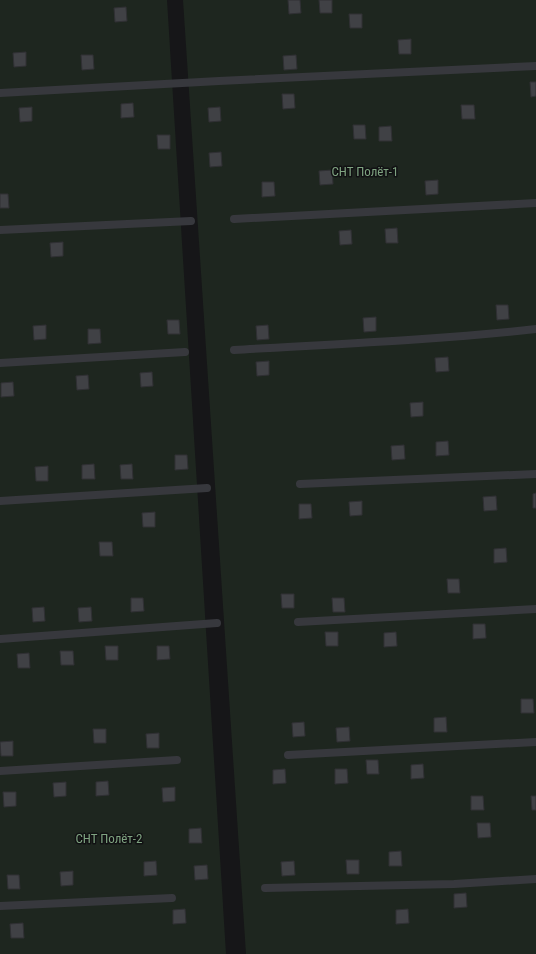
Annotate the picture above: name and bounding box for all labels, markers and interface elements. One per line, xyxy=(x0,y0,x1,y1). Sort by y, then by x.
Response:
park label: СНТ Полёт-1 xyxy=(331,164,399,179)
park label: СНТ Полёт-2 xyxy=(75,831,143,846)

